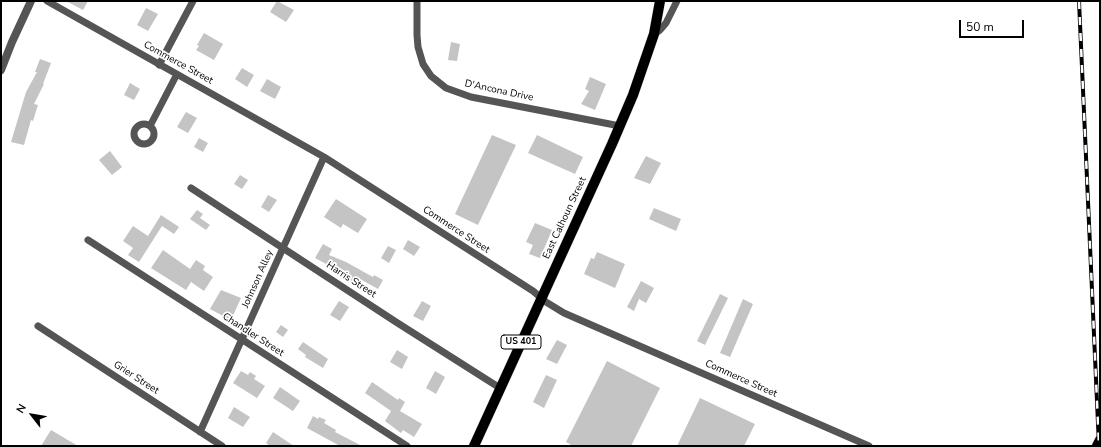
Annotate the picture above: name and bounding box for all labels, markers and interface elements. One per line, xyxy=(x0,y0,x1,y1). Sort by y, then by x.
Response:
scale bar xyxy=(961,12,1026,38)
text: 50 m xyxy=(966,19,994,35)
street label: Commerce Street xyxy=(141,39,215,87)
street label: D'Ancona Drive xyxy=(464,78,534,104)
street label: East Calhoun Street xyxy=(541,175,589,261)
street label: Commerce Street xyxy=(420,204,492,256)
street label: Johnson Alley xyxy=(240,248,276,310)
street label: Harris Street xyxy=(324,259,378,301)
street label: Chandler Street xyxy=(220,311,286,359)
road number: US 401 xyxy=(501,335,541,349)
street label: Commerce Street xyxy=(703,358,779,400)
street label: Grier Street xyxy=(111,359,161,397)
north arrow xyxy=(12,395,52,435)
text: N xyxy=(13,401,30,416)

